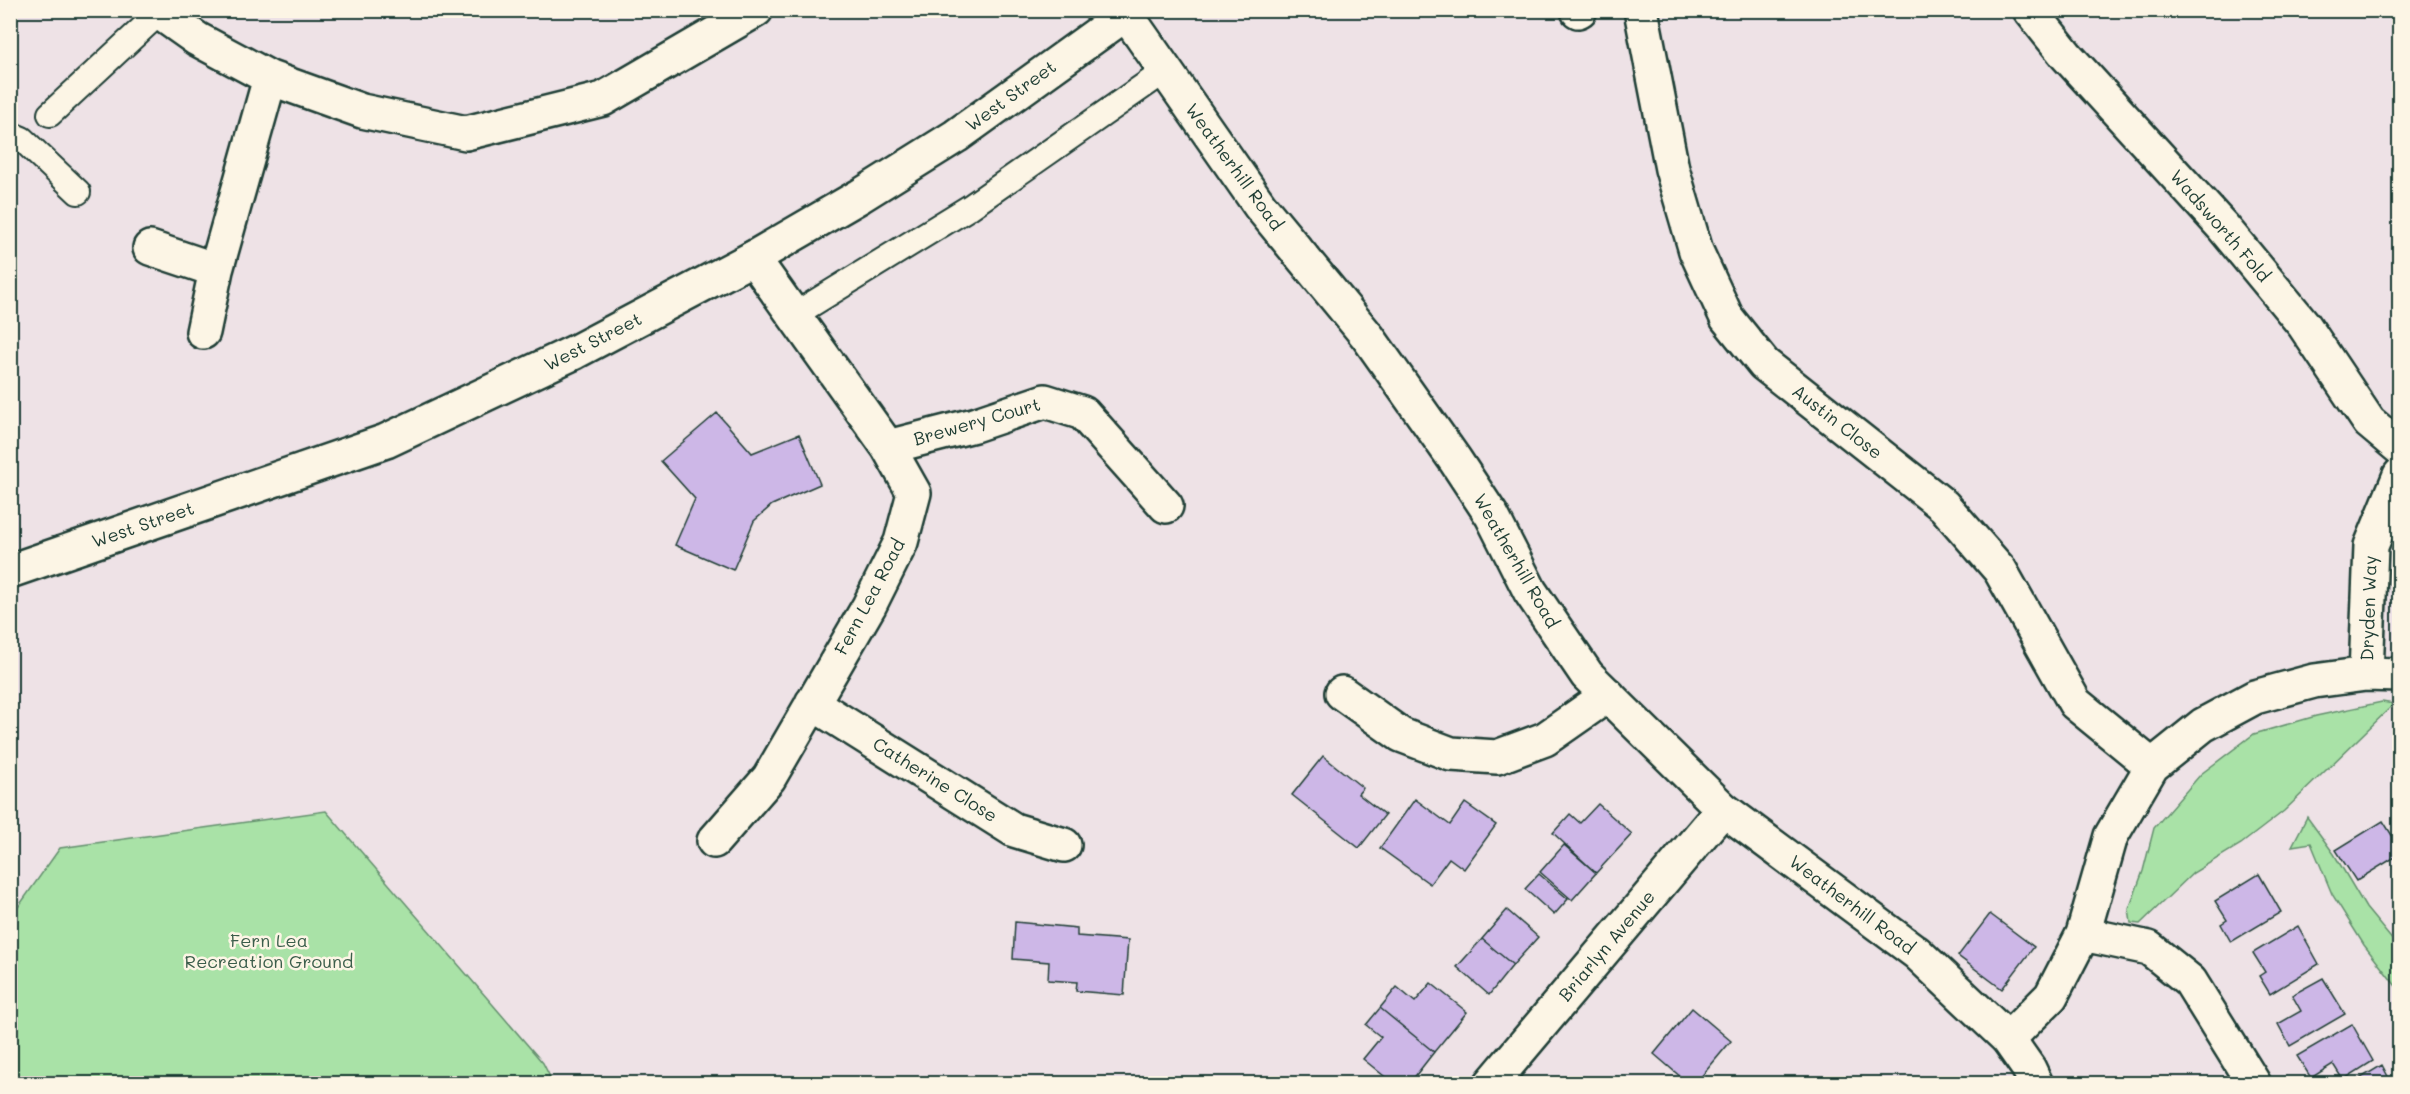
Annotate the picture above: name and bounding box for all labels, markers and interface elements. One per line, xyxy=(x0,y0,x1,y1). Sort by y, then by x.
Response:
street label: West Street xyxy=(960,54,1061,136)
street label: Weatherhill Road xyxy=(1181,98,1289,235)
street label: Wadsworth Fold xyxy=(2165,164,2276,287)
street label: West Street xyxy=(540,306,646,376)
street label: Austin Close xyxy=(1788,378,1888,464)
street label: Brewery Court xyxy=(910,391,1043,451)
street label: Weatherhill Road xyxy=(1469,489,1565,632)
street label: West Street xyxy=(88,495,197,553)
street label: Fern Lea Road xyxy=(828,534,910,659)
street label: Dryden Way xyxy=(2354,555,2382,661)
street label: Catherine Close xyxy=(869,731,1002,827)
street label: Weatherhill Road xyxy=(1785,849,1920,959)
street label: Briarlyn Avenue xyxy=(1553,885,1660,1006)
park label: Fern Lea Recreation Ground xyxy=(185,928,353,973)

